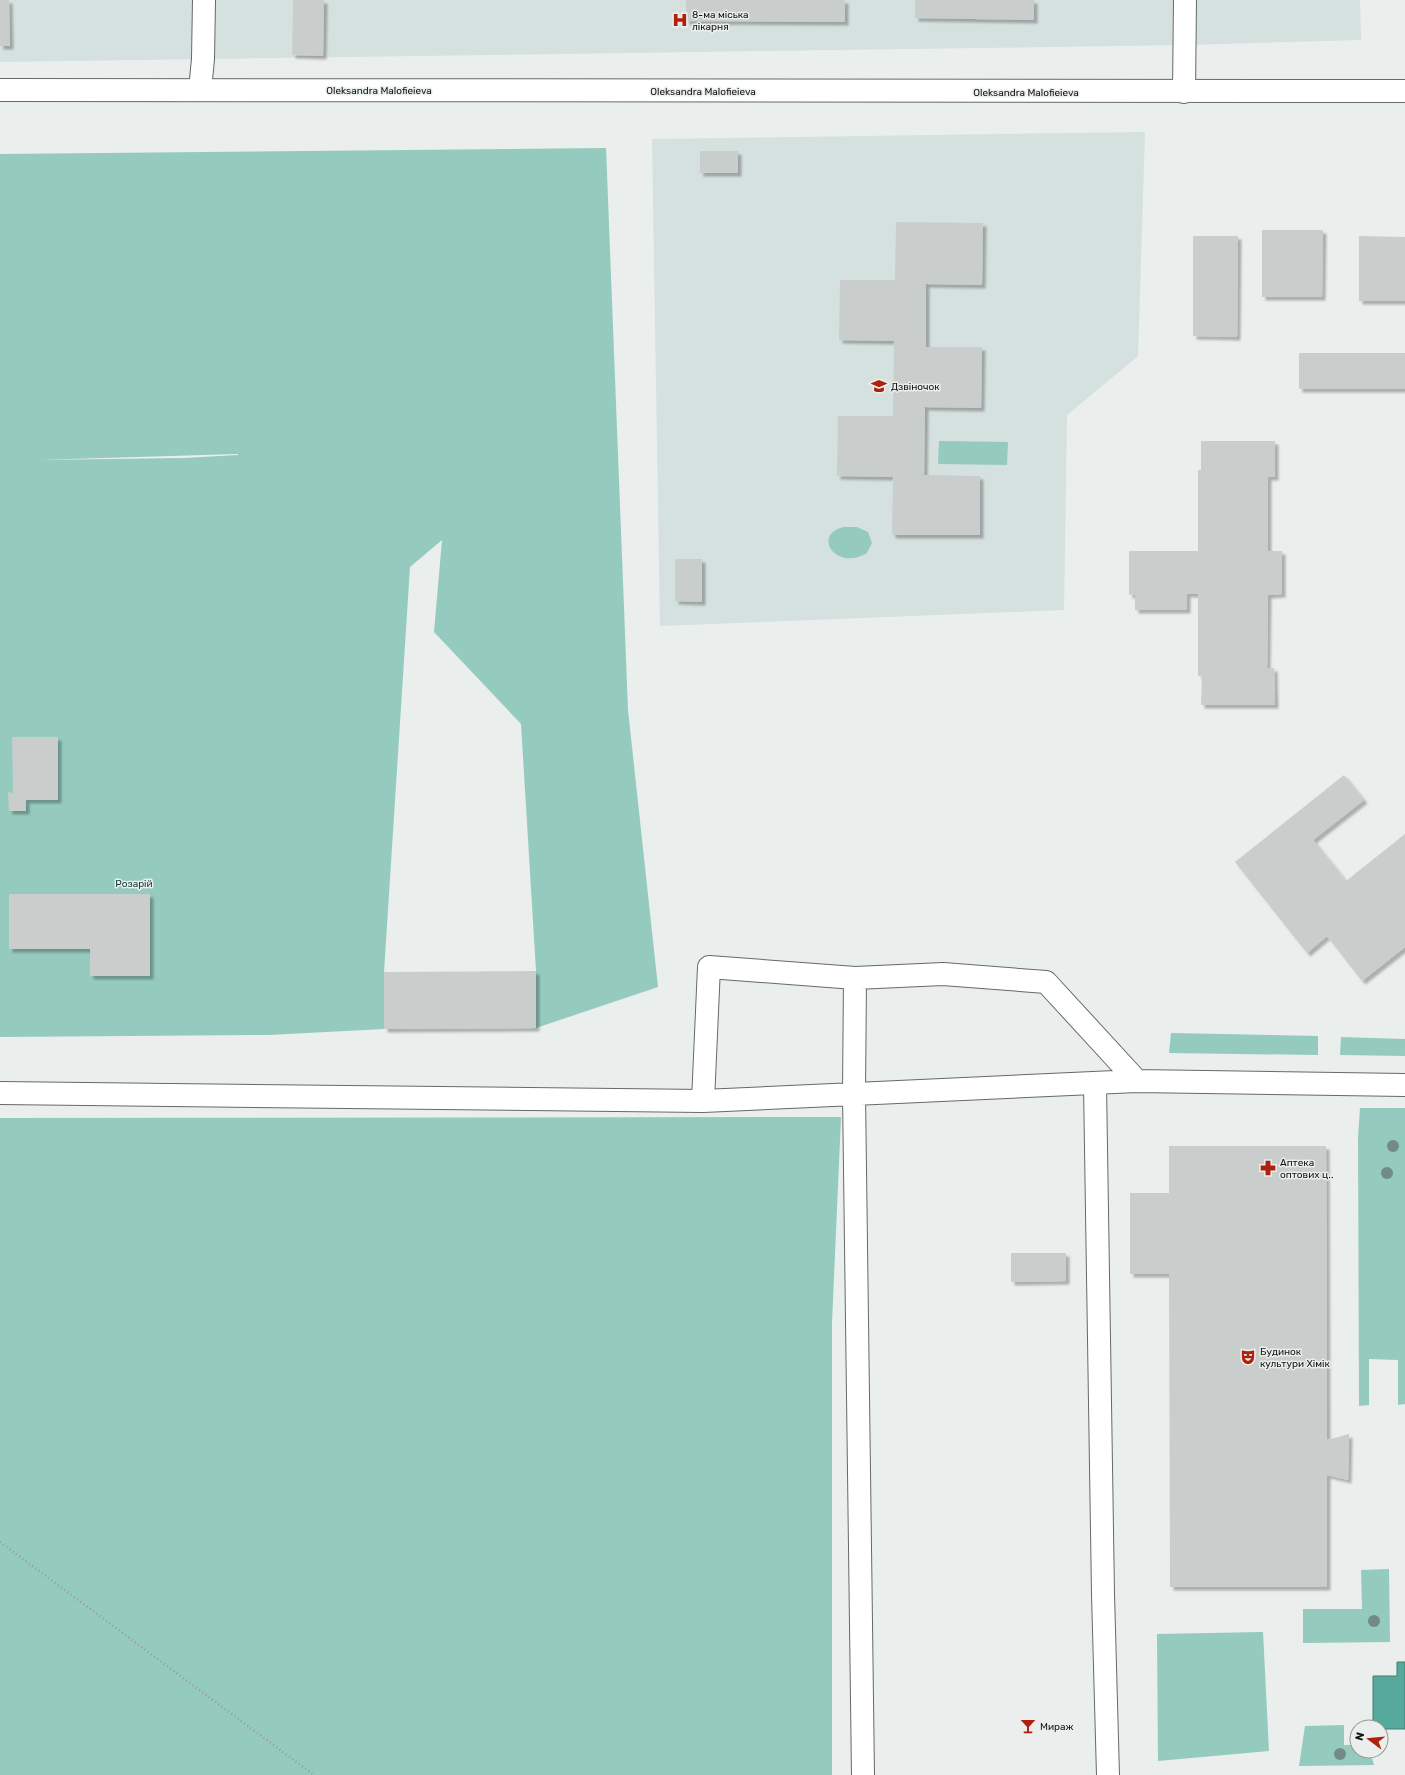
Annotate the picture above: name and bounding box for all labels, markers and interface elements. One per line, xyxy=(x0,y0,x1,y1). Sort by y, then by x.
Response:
place label: 8-ма міська лікарня xyxy=(692,9,749,33)
hospital icon: 8-ма міська лікарня xyxy=(671,11,689,29)
street label: Oleksandra Malofieieva xyxy=(326,85,432,97)
street label: Oleksandra Malofieieva xyxy=(650,86,756,98)
street label: Oleksandra Malofieieva xyxy=(973,87,1079,99)
school or university icon: Дзвіночок xyxy=(870,377,888,395)
place label: Дзвіночок xyxy=(891,381,940,393)
park label: Розарій xyxy=(115,878,153,890)
place label: Аптека оптових ц‥ xyxy=(1280,1157,1334,1181)
pharmacy icon: Аптека оптових ц‥ xyxy=(1259,1159,1277,1177)
place label: Будинок культури Хімік xyxy=(1260,1346,1330,1370)
theatre icon: Будинок культури Хімік xyxy=(1239,1348,1257,1366)
bar icon: Мираж xyxy=(1019,1717,1037,1735)
north arrow xyxy=(1349,1719,1389,1759)
place label: Мираж xyxy=(1040,1721,1074,1733)
text: N xyxy=(1353,1731,1367,1742)

